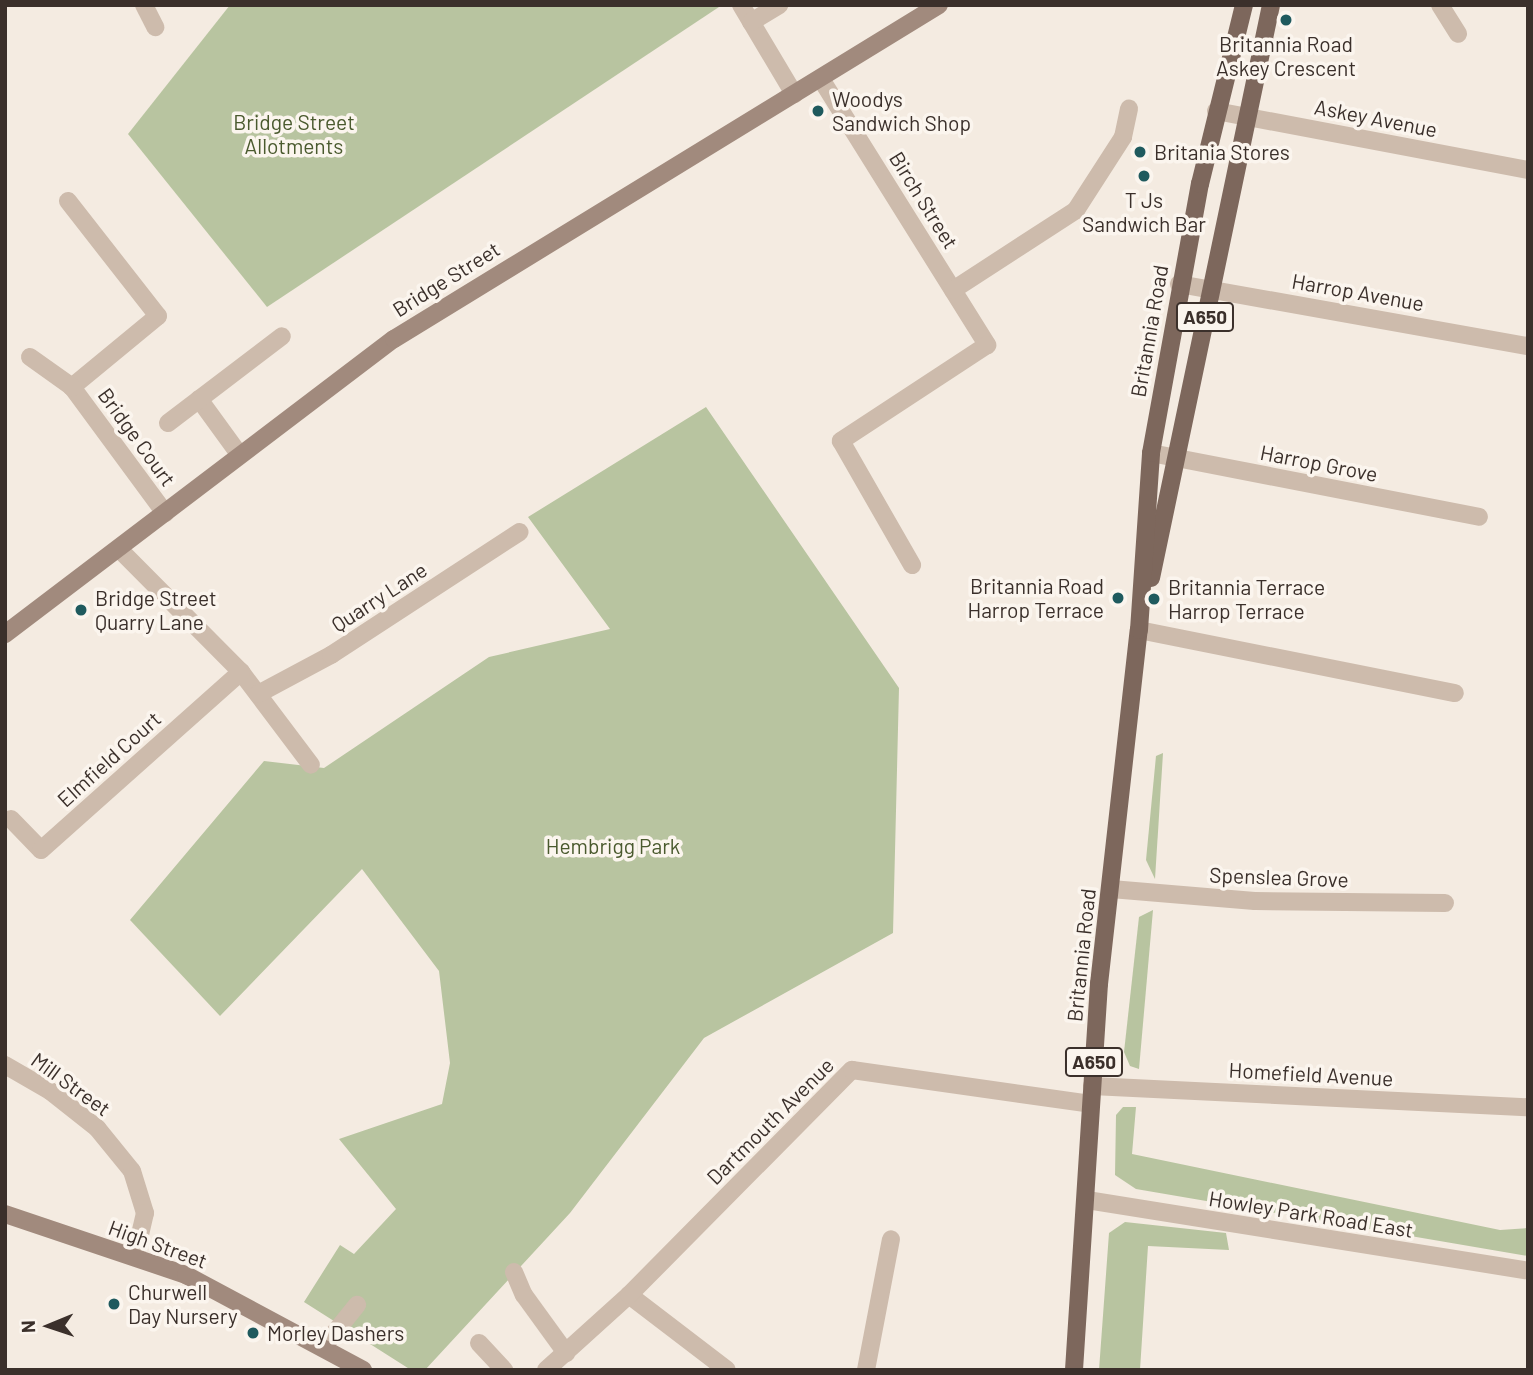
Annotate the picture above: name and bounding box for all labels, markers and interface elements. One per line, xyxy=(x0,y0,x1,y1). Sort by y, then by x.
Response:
marker: Britannia Road Askey Crescent xyxy=(1278,12,1294,28)
place label: Britannia Road Askey Crescent xyxy=(1216,31,1356,81)
place label: Woodys Sandwich Shop xyxy=(832,86,971,136)
street label: Askey Avenue xyxy=(1312,94,1440,142)
marker: Woodys Sandwich Shop xyxy=(810,103,826,119)
park label: Bridge Street Allotments xyxy=(233,109,355,159)
place label: Britania Stores xyxy=(1154,139,1290,165)
marker: Britania Stores xyxy=(1132,144,1148,160)
street label: Birch Street xyxy=(884,147,964,253)
marker: T Js Sandwich Bar xyxy=(1136,168,1152,184)
place label: T Js Sandwich Bar xyxy=(1082,187,1206,237)
street label: Bridge Street xyxy=(388,236,504,322)
street label: Britannia Road xyxy=(1125,263,1173,399)
street label: Harrop Avenue xyxy=(1290,268,1426,316)
road number: A650 xyxy=(1175,302,1235,332)
street label: Bridge Court xyxy=(93,383,181,491)
street label: Harrop Grove xyxy=(1258,439,1380,487)
street label: Quarry Lane xyxy=(326,557,432,637)
place label: Britannia Road Harrop Terrace xyxy=(967,573,1104,623)
place label: Britannia Terrace Harrop Terrace xyxy=(1168,574,1325,624)
place label: Bridge Street Quarry Lane xyxy=(95,585,217,635)
marker: Britannia Road Harrop Terrace xyxy=(1110,590,1126,606)
marker: Britannia Terrace Harrop Terrace xyxy=(1146,591,1162,607)
marker: Bridge Street Quarry Lane xyxy=(73,602,89,618)
street label: Elmfield Court xyxy=(52,706,166,812)
park label: Hembrigg Park xyxy=(546,833,680,859)
street label: Spenslea Grove xyxy=(1209,862,1349,892)
street label: Britannia Road xyxy=(1061,887,1101,1023)
road number: A650 xyxy=(1064,1046,1124,1078)
street label: Mill Street xyxy=(27,1047,115,1121)
street label: Dartmouth Avenue xyxy=(701,1052,839,1190)
street label: Homefield Avenue xyxy=(1228,1057,1394,1091)
street label: Howley Park Road East xyxy=(1207,1185,1415,1243)
street label: High Street xyxy=(105,1215,211,1273)
place label: Churwell Day Nursery xyxy=(128,1279,238,1329)
north arrow xyxy=(14,1291,84,1361)
marker: Churwell Day Nursery xyxy=(106,1296,122,1312)
text: N xyxy=(16,1320,39,1333)
place label: Morley Dashers xyxy=(267,1320,404,1346)
marker: Morley Dashers xyxy=(245,1325,261,1341)

